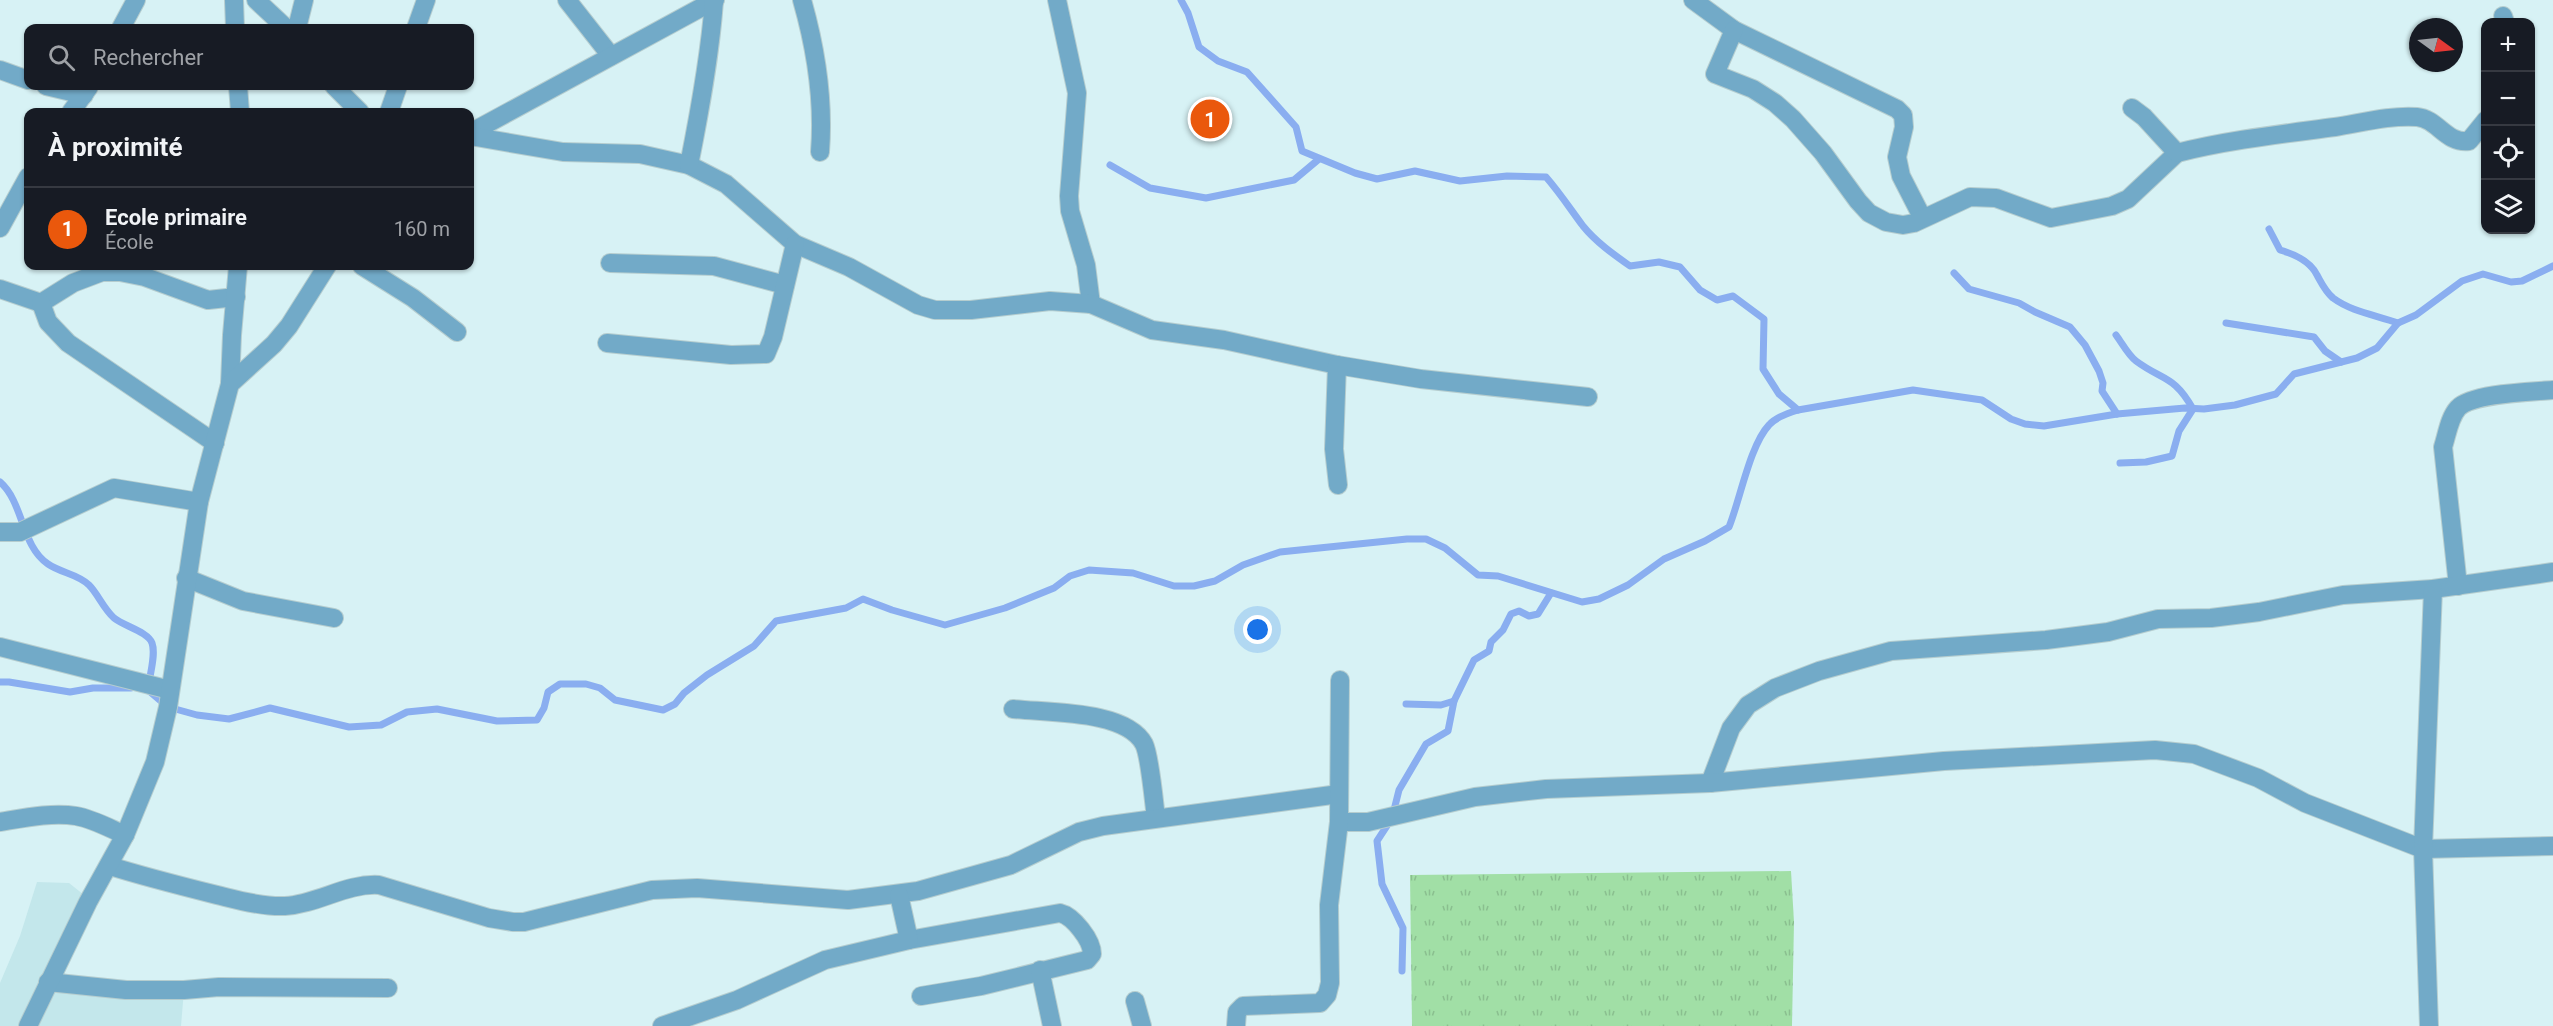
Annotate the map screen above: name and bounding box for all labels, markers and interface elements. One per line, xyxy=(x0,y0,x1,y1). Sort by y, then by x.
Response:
north arrow xyxy=(2409,18,2463,72)
map controls xyxy=(2481,18,2535,234)
button: + xyxy=(2481,18,2535,72)
search box xyxy=(24,24,474,90)
icon: search xyxy=(45,41,78,74)
text: Rechercher xyxy=(93,45,204,70)
button: − xyxy=(2481,72,2535,126)
pin: 1 xyxy=(1190,96,1230,142)
button: locate xyxy=(2481,126,2535,180)
text: À proximité xyxy=(48,132,182,162)
button: layers xyxy=(2481,180,2535,234)
text: Ecole primaire xyxy=(105,205,247,230)
text: 1 xyxy=(62,217,73,241)
text: 160 m xyxy=(394,217,450,241)
text: École xyxy=(105,230,154,254)
your location xyxy=(1243,615,1272,644)

